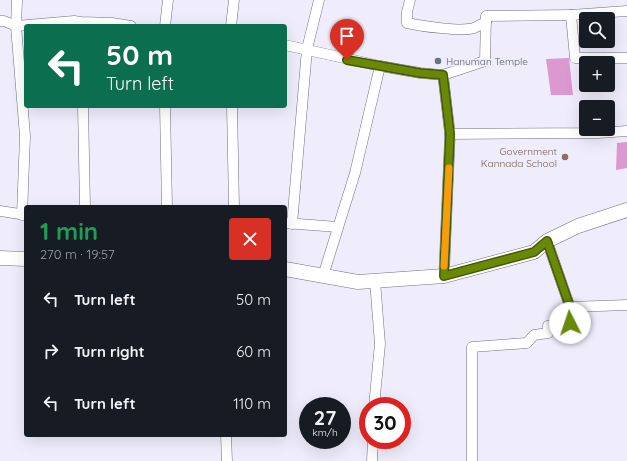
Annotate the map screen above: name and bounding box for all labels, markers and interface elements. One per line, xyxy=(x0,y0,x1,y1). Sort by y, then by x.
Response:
map controls xyxy=(579,12,615,136)
button: search xyxy=(579,12,615,48)
pin xyxy=(330,19,364,60)
icon: arrive xyxy=(336,25,358,47)
text: 50 m xyxy=(106,37,173,72)
icon: left xyxy=(40,40,92,92)
place label: Hanuman Temple xyxy=(446,55,528,68)
marker: Hanuman Temple xyxy=(433,56,443,66)
button: + xyxy=(579,56,615,92)
text: Turn left xyxy=(106,72,174,95)
button: − xyxy=(579,100,615,136)
place label: Government Kannada School xyxy=(481,145,558,170)
marker: Government Kannada School xyxy=(560,152,570,162)
text: 1 min xyxy=(40,216,98,246)
button: close xyxy=(229,218,271,260)
text: 270 m · 19:57 xyxy=(40,246,115,262)
icon: left xyxy=(40,288,62,310)
text: Turn left xyxy=(74,290,136,309)
text: 50 m xyxy=(236,290,271,309)
position arrow xyxy=(549,302,591,344)
icon: right xyxy=(40,340,62,362)
text: Turn right xyxy=(74,342,145,361)
text: 60 m xyxy=(236,342,271,361)
icon: left xyxy=(40,392,62,414)
text: Turn left xyxy=(74,394,136,413)
text: 110 m xyxy=(233,394,271,413)
speed limit sign: 30 xyxy=(359,397,411,449)
text: 27 xyxy=(314,405,336,430)
text: km/h xyxy=(312,426,338,439)

